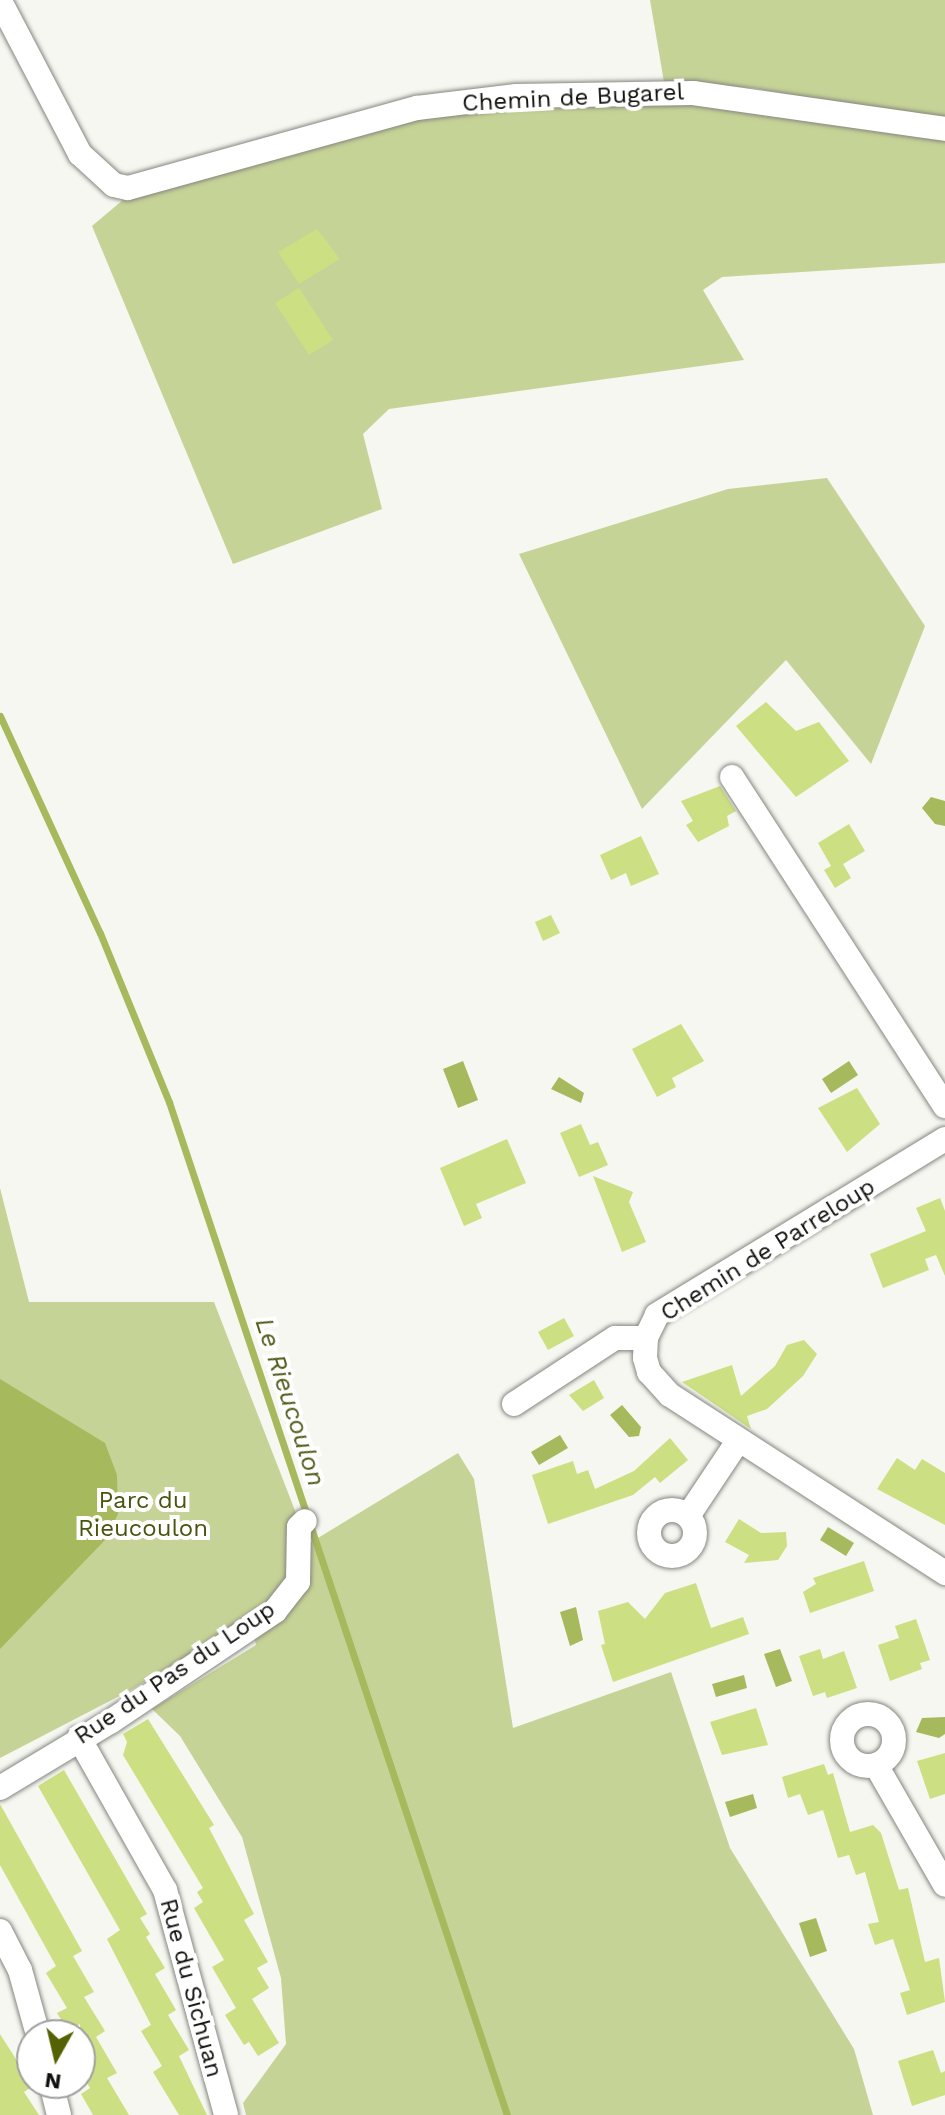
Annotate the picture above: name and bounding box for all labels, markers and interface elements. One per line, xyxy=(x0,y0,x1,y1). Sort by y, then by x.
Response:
street label: Chemin de Bugarel xyxy=(461,78,685,118)
street label: Chemin de Parreloup xyxy=(655,1172,881,1328)
water label: Le Rieucoulon xyxy=(248,1314,332,1490)
park label: Parc du Rieucoulon xyxy=(78,1487,208,1543)
street label: Rue du Pas du Loup xyxy=(69,1595,281,1751)
street label: Rue du Sichuan xyxy=(153,1896,229,2080)
north arrow xyxy=(16,2019,96,2099)
text: N xyxy=(43,2068,63,2095)

